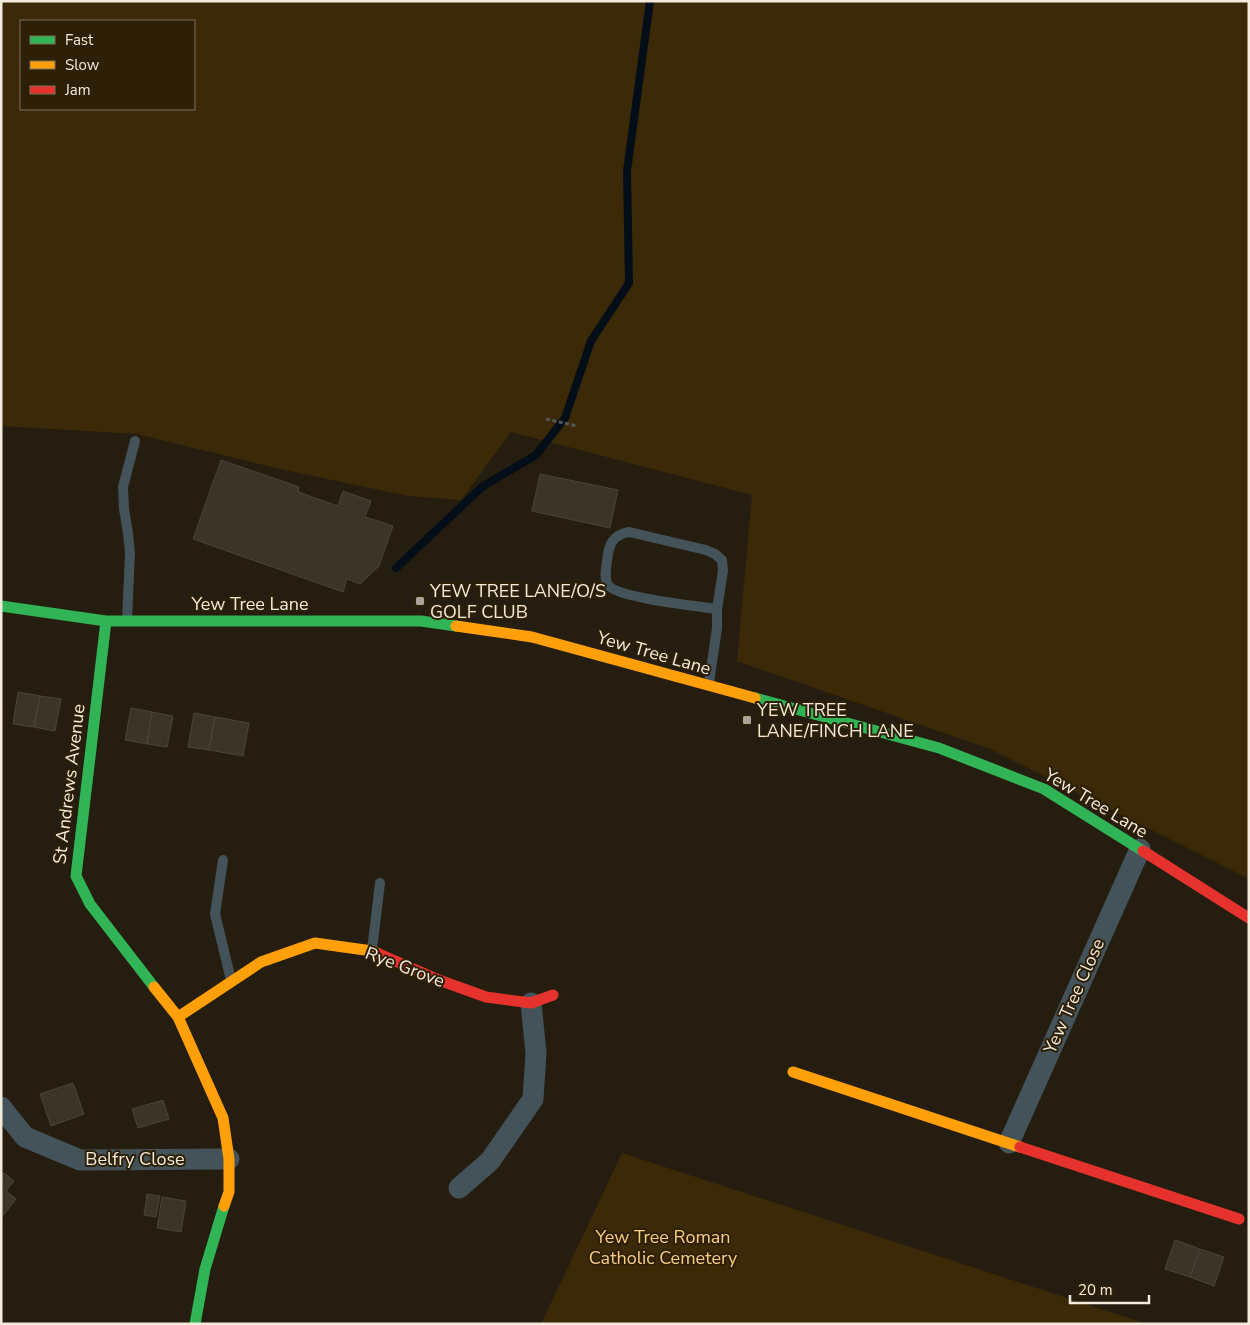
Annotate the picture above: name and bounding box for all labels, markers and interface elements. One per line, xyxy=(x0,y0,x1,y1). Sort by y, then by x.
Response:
legend xyxy=(20,20,195,110)
text: Fast xyxy=(65,30,94,50)
text: Slow xyxy=(65,55,100,75)
text: Jam xyxy=(64,80,91,100)
place label: YEW TREE LANE/O/S GOLF CLUB xyxy=(429,579,606,624)
street label: Yew Tree Lane xyxy=(190,592,309,616)
marker: YEW TREE LANE/O/S GOLF CLUB xyxy=(414,595,426,607)
street label: Yew Tree Lane xyxy=(593,625,714,681)
place label: YEW TREE LANE/FINCH LANE xyxy=(756,698,914,743)
street label: St Andrews Avenue xyxy=(47,703,91,865)
marker: YEW TREE LANE/FINCH LANE xyxy=(741,714,753,726)
street label: Yew Tree Lane xyxy=(1039,762,1152,843)
street label: Yew Tree Close xyxy=(1037,935,1110,1058)
street label: Rye Grove xyxy=(362,941,448,993)
street label: Belfry Close xyxy=(85,1147,185,1171)
park label: Yew Tree Roman Catholic Cemetery xyxy=(589,1225,738,1270)
scale bar xyxy=(1070,1272,1149,1304)
text: 20 m xyxy=(1078,1280,1113,1300)

